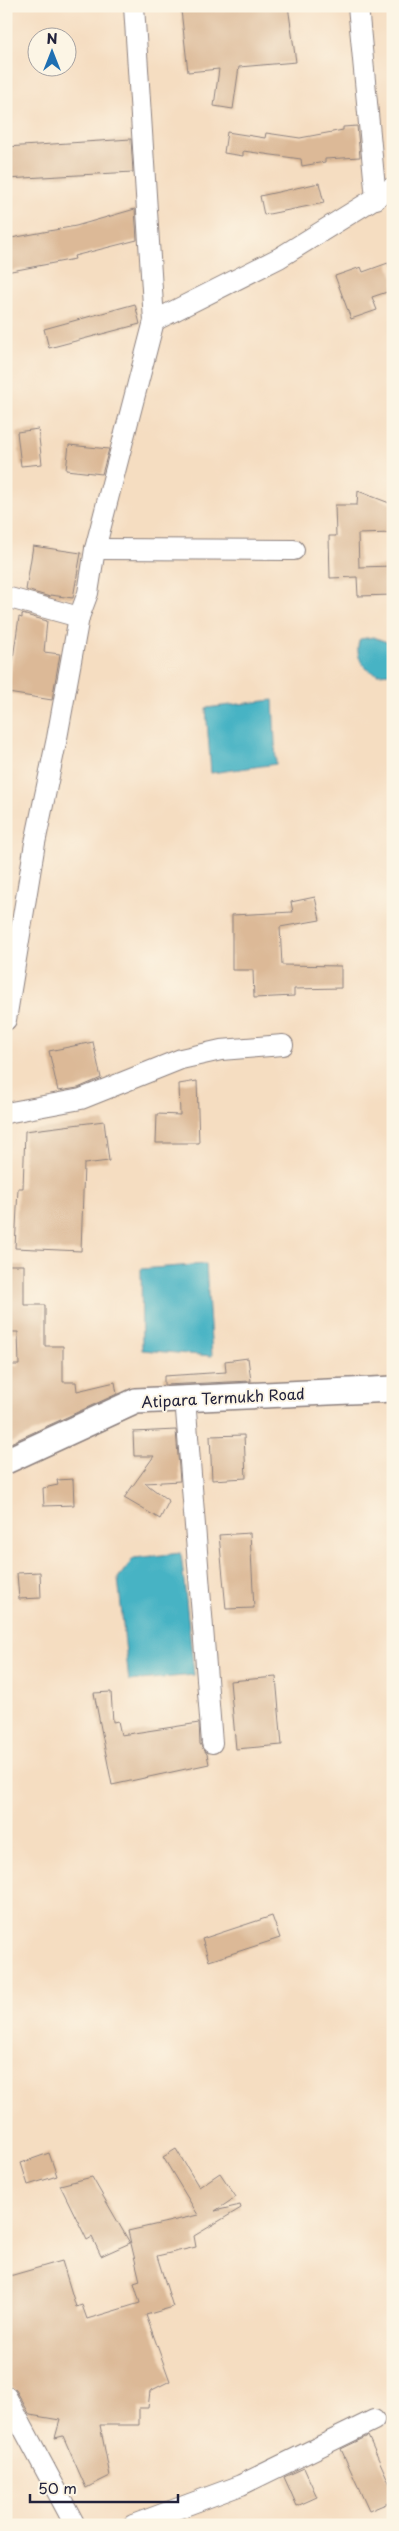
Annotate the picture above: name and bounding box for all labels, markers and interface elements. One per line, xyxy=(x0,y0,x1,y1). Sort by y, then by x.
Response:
north arrow xyxy=(28,28,78,78)
text: N xyxy=(46,28,58,49)
street label: Atipara Termukh Road xyxy=(141,1381,305,1413)
scale bar xyxy=(30,2471,178,2503)
text: 50 m xyxy=(38,2476,77,2499)

